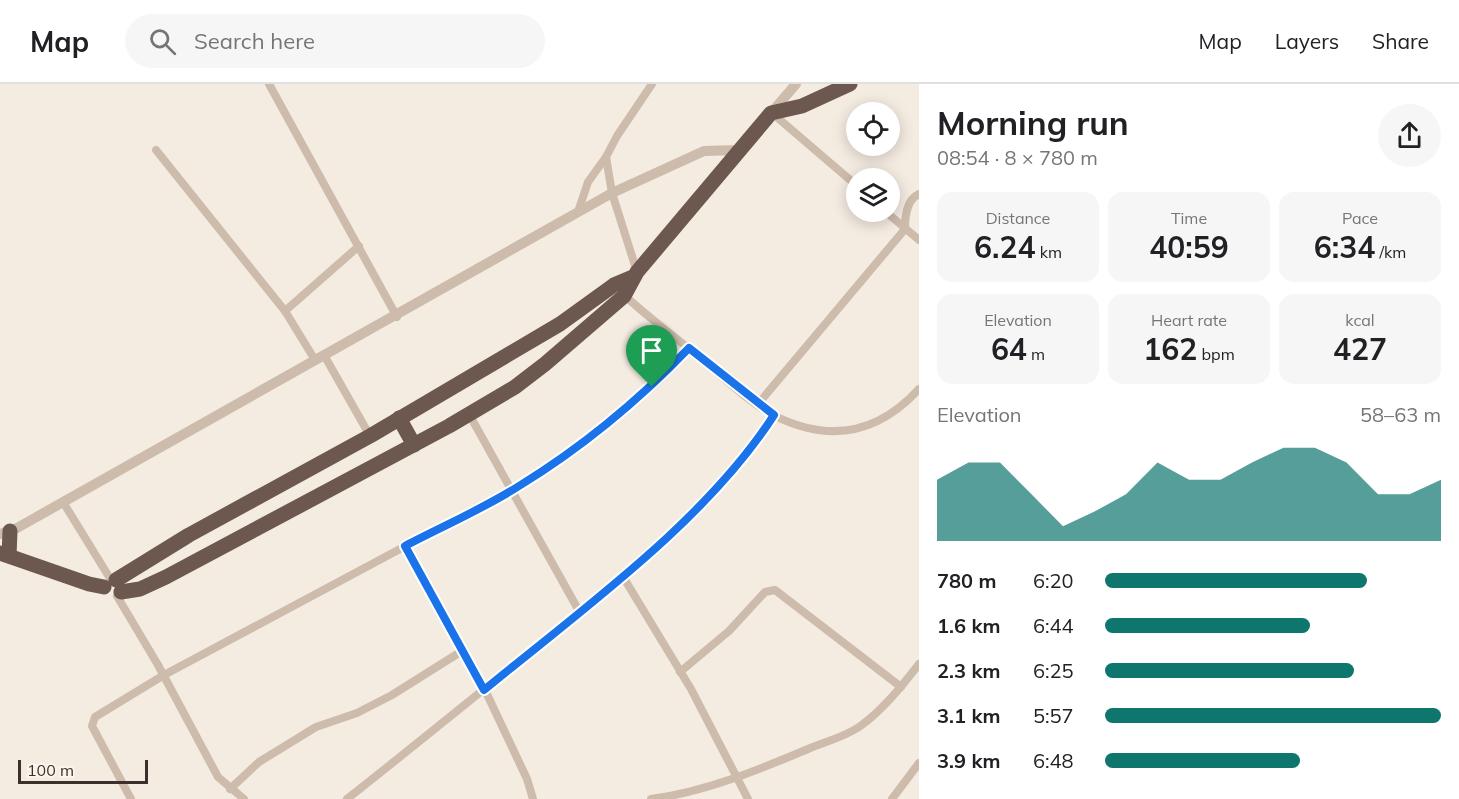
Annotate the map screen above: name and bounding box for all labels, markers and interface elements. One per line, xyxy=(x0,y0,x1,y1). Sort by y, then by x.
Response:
search box xyxy=(125,14,545,68)
text: Map xyxy=(30,24,89,59)
icon: search xyxy=(146,25,179,58)
text: Search here xyxy=(194,27,315,55)
text: Map xyxy=(1199,28,1242,54)
text: Layers xyxy=(1275,28,1339,54)
text: Share xyxy=(1372,28,1429,54)
map controls xyxy=(846,102,900,222)
button: locate xyxy=(846,102,900,156)
text: Morning run xyxy=(937,102,1129,143)
button: share xyxy=(1378,104,1441,167)
text: 08:54 · 8 × 780 m xyxy=(937,145,1098,170)
button: layers xyxy=(846,168,900,222)
text: Distance xyxy=(986,208,1050,228)
text: Time xyxy=(1171,208,1207,228)
text: Pace xyxy=(1342,208,1378,228)
text: 6.24 xyxy=(974,228,1035,266)
text: 40:59 xyxy=(1149,228,1229,266)
text: 6:34 xyxy=(1314,228,1375,266)
text: km xyxy=(1035,242,1062,262)
text: /km xyxy=(1375,242,1406,262)
text: Elevation xyxy=(984,310,1052,330)
text: Heart rate xyxy=(1151,310,1227,330)
text: kcal xyxy=(1345,310,1375,330)
pin xyxy=(626,325,677,387)
text: 64 xyxy=(991,330,1027,368)
text: 162 xyxy=(1143,330,1197,368)
text: 427 xyxy=(1333,330,1387,368)
icon: arrive xyxy=(635,334,668,367)
text: m xyxy=(1027,344,1045,364)
text: bpm xyxy=(1197,344,1235,364)
text: Elevation xyxy=(937,402,1022,427)
text: 58–63 m xyxy=(1360,402,1441,427)
text: 780 m xyxy=(937,568,996,593)
text: 6:20 xyxy=(1033,568,1074,593)
text: 1.6 km xyxy=(937,613,1000,638)
text: 6:44 xyxy=(1033,613,1074,638)
text: 2.3 km xyxy=(937,658,1000,683)
text: 6:25 xyxy=(1033,658,1074,683)
text: 3.1 km xyxy=(937,703,1000,728)
text: 5:57 xyxy=(1033,703,1074,728)
text: 3.9 km xyxy=(937,748,1000,773)
text: 6:48 xyxy=(1033,748,1074,773)
scale bar xyxy=(18,757,148,784)
text: 100 m xyxy=(27,760,74,780)

